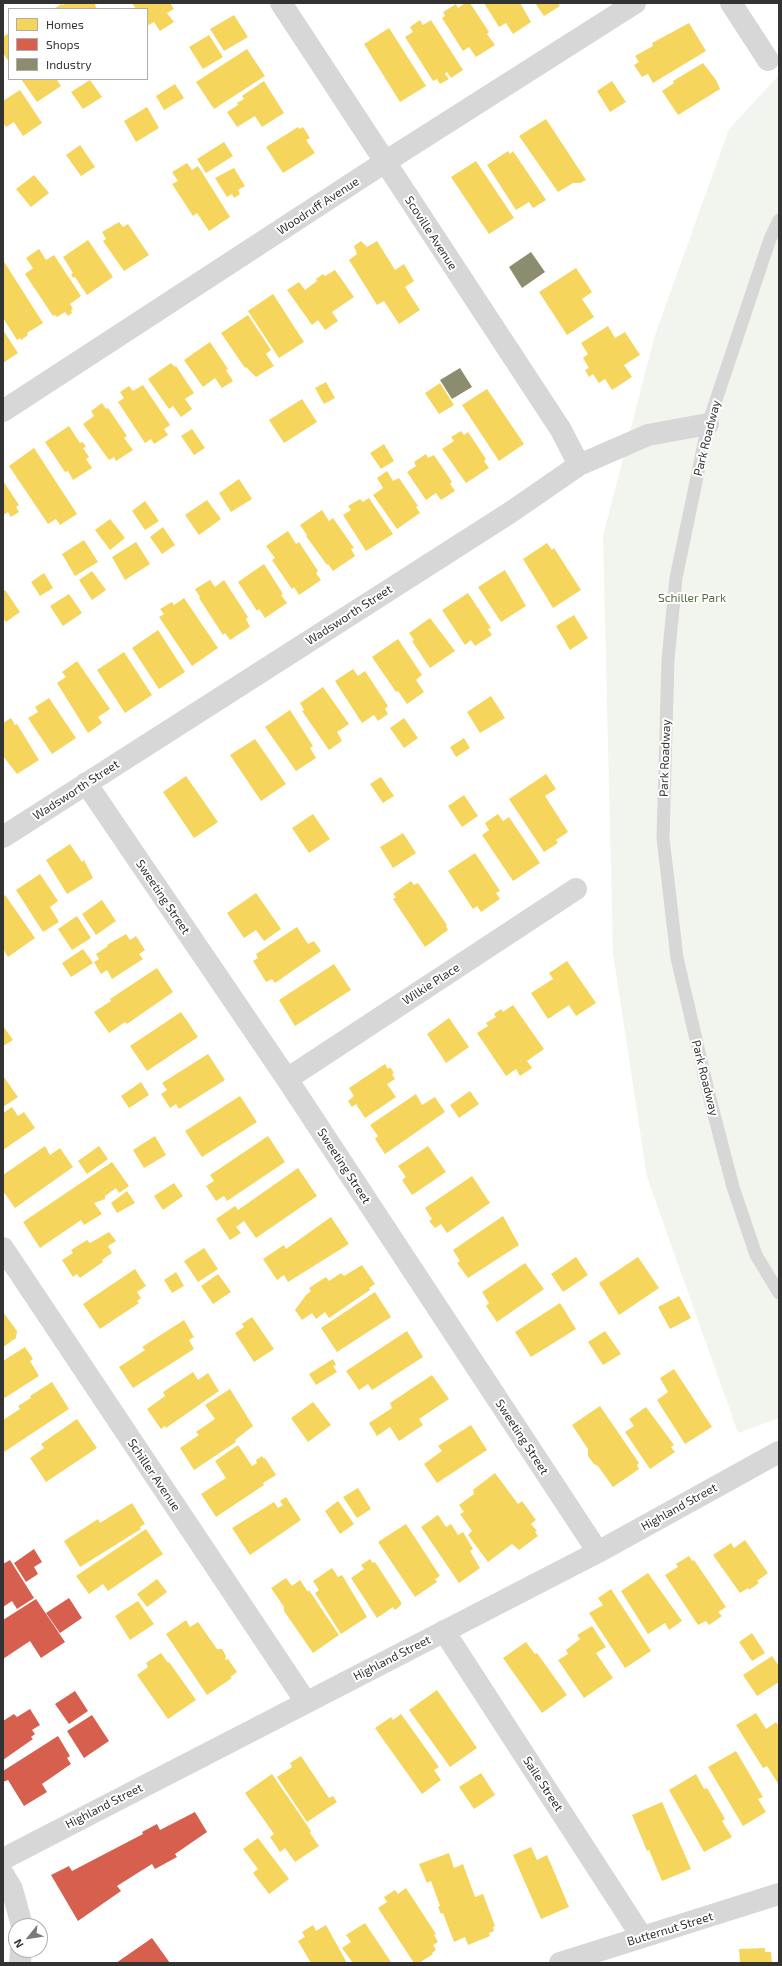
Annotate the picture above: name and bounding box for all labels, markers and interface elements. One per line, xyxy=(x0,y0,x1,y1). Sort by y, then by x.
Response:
legend xyxy=(8,8,148,80)
text: Homes xyxy=(46,17,84,31)
text: Shops xyxy=(46,37,80,51)
text: Industry xyxy=(46,57,92,71)
street label: Woodruff Avenue xyxy=(274,174,362,238)
street label: Scoville Avenue xyxy=(402,193,460,273)
street label: Park Roadway xyxy=(691,399,723,477)
street label: Wadsworth Street xyxy=(303,582,395,648)
park label: Schiller Park xyxy=(658,591,726,605)
street label: Park Roadway xyxy=(656,719,674,797)
street label: Wadsworth Street xyxy=(30,757,122,823)
street label: Sweeting Street xyxy=(133,857,193,937)
street label: Wilkie Place xyxy=(400,960,462,1008)
street label: Park Roadway xyxy=(689,1039,721,1117)
street label: Sweeting Street xyxy=(314,1126,374,1206)
street label: Sweeting Street xyxy=(492,1397,552,1477)
street label: Schiller Avenue xyxy=(125,1436,183,1514)
street label: Highland Street xyxy=(638,1480,720,1534)
street label: Highland Street xyxy=(351,1632,433,1684)
street label: Saile Street xyxy=(520,1754,566,1814)
street label: Highland Street xyxy=(63,1780,145,1832)
street label: Butternut Street xyxy=(625,1909,715,1949)
north arrow xyxy=(8,1918,48,1958)
text: N xyxy=(10,1937,26,1950)

